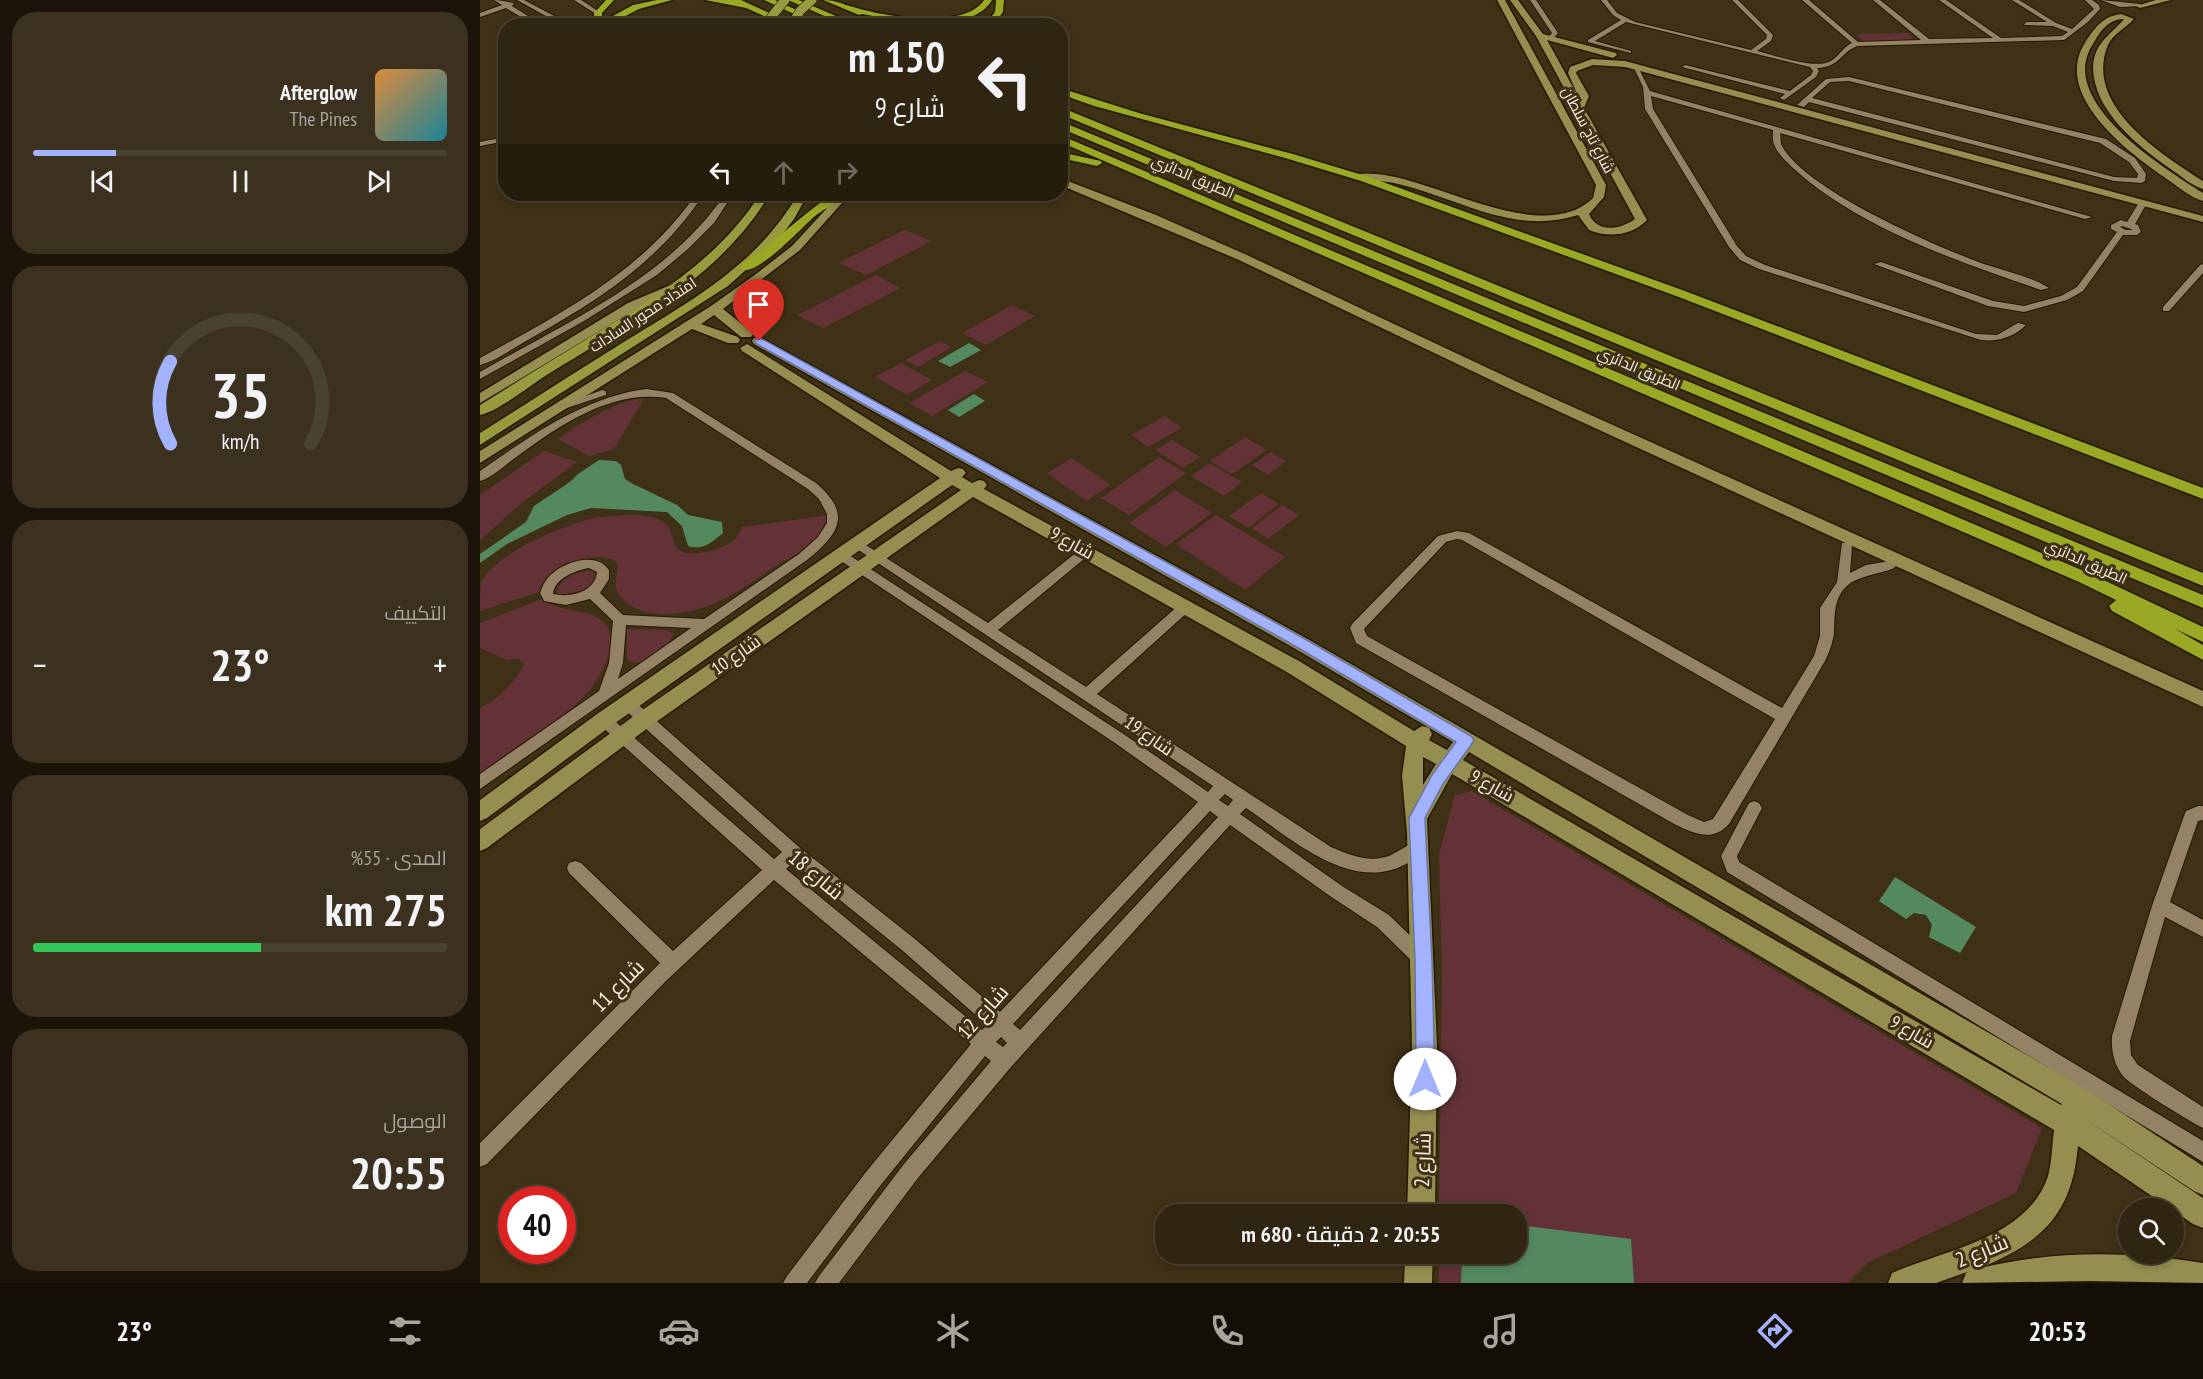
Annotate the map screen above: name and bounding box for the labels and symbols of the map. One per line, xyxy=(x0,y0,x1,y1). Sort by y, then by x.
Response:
street label: شارع تاج سلطان xyxy=(1556,83,1619,177)
street label: الطريق الدائري xyxy=(1148,151,1237,205)
street label: امتداد محور السادات xyxy=(586,273,700,356)
pin xyxy=(733,279,784,341)
street label: الطريق الدائري xyxy=(1594,343,1683,397)
street label: شارع 9 xyxy=(1046,521,1098,565)
street label: الطريق الدائري xyxy=(2041,535,2130,591)
street label: شارع 10 xyxy=(707,629,765,681)
street label: شارع 19 xyxy=(1120,710,1178,762)
street label: شارع 9 xyxy=(1466,764,1518,808)
street label: شارع 18 xyxy=(782,844,850,906)
street label: شارع 11 xyxy=(585,953,651,1019)
street label: شارع 12 xyxy=(951,979,1015,1045)
street label: شارع 9 xyxy=(1886,1010,1938,1054)
position arrow xyxy=(1393,1047,1457,1111)
street label: شارع 2 xyxy=(1408,1132,1438,1188)
speed limit sign: 40 xyxy=(498,1186,576,1264)
street label: شارع 2 xyxy=(1951,1228,2013,1274)

